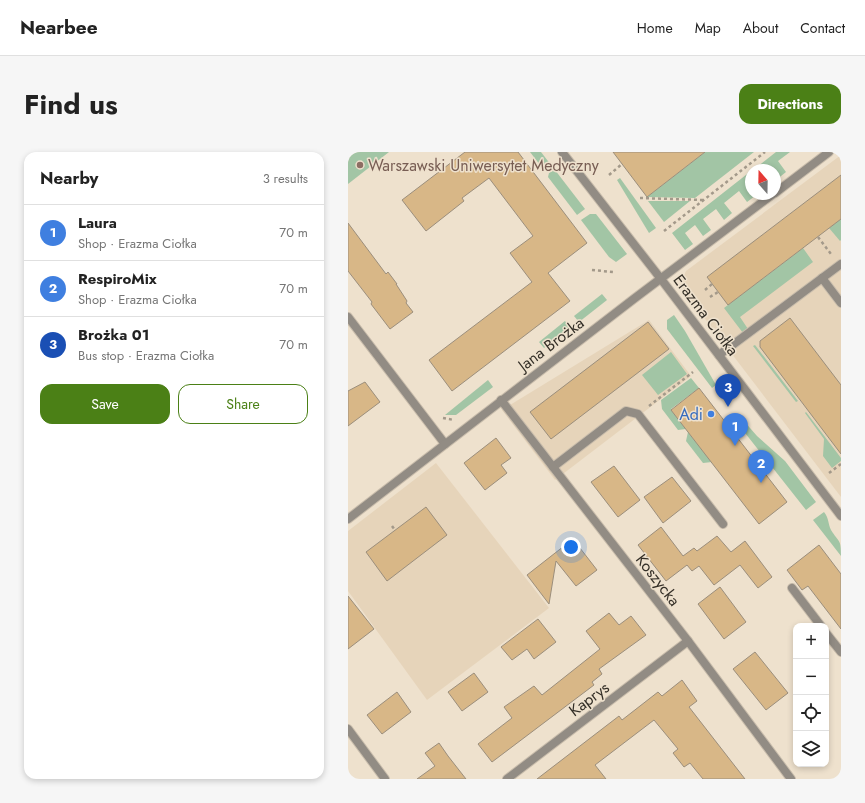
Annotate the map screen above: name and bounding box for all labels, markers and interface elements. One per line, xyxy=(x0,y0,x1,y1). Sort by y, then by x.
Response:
text: Nearbee xyxy=(20,14,98,41)
text: Home xyxy=(637,18,673,38)
text: Map xyxy=(695,18,721,38)
text: About xyxy=(743,18,778,38)
text: Contact xyxy=(800,18,845,38)
text: Find us xyxy=(24,84,118,125)
button: Directions xyxy=(739,84,841,124)
place label: Warszawski Uniwersytet Medyczny xyxy=(368,154,600,177)
marker: Warszawski Uniwersytet Medyczny xyxy=(355,160,365,170)
north arrow xyxy=(745,164,781,200)
text: Nearby xyxy=(40,166,98,190)
text: 3 results xyxy=(263,169,308,188)
text: Laura xyxy=(78,212,117,234)
text: 1 xyxy=(50,223,56,242)
text: 70 m xyxy=(279,223,308,242)
text: Shop · Erazma Ciołka xyxy=(78,234,197,253)
text: RespiroMix xyxy=(78,268,157,290)
street label: Erazma Ciołka xyxy=(668,270,744,360)
text: 2 xyxy=(49,279,57,298)
text: 70 m xyxy=(279,279,308,298)
text: Shop · Erazma Ciołka xyxy=(78,290,197,309)
street label: Jana Brożka xyxy=(512,312,589,378)
text: Brożka 01 xyxy=(78,324,149,346)
text: 3 xyxy=(49,335,57,354)
text: 70 m xyxy=(279,335,308,354)
text: Bus stop · Erazma Ciołka xyxy=(78,346,214,365)
pin: 3 xyxy=(715,374,741,407)
button: Save xyxy=(40,384,170,424)
button: Share xyxy=(178,384,308,424)
place label: Adi xyxy=(679,403,703,426)
marker: Adi xyxy=(706,409,716,419)
pin: 1 xyxy=(722,413,748,446)
pin: 2 xyxy=(748,450,774,483)
your location xyxy=(561,537,581,557)
street label: Koszycka xyxy=(630,549,686,611)
map controls xyxy=(793,623,829,767)
button: + xyxy=(793,623,829,659)
button: − xyxy=(793,659,829,695)
street label: Kaprys xyxy=(564,676,614,722)
button: locate xyxy=(793,695,829,731)
button: layers xyxy=(793,731,829,767)

